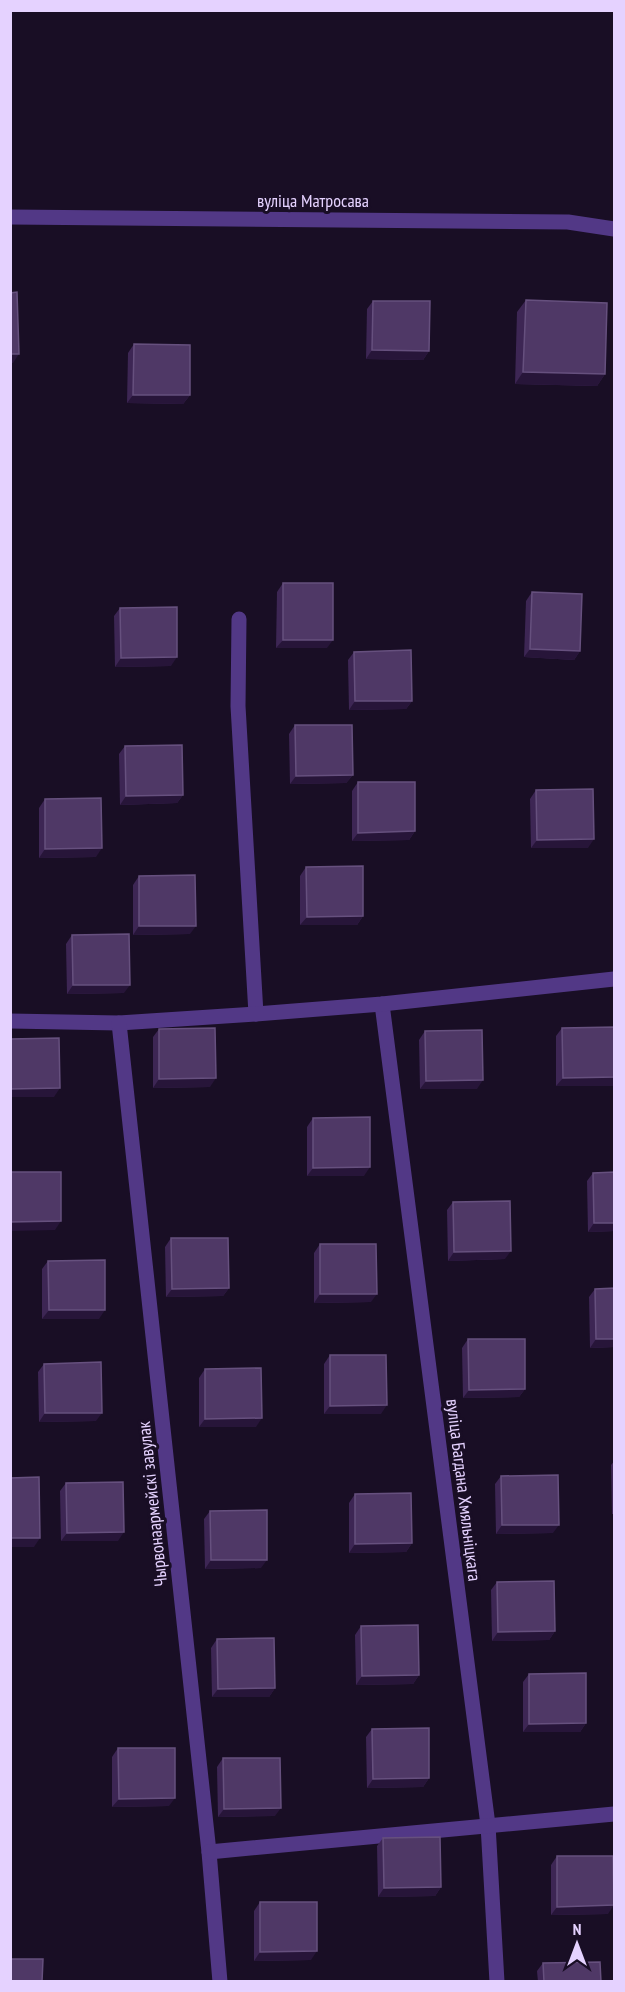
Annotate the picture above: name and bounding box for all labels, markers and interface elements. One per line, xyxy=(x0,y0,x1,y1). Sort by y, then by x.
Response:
street label: вуліца Матросава xyxy=(257,189,369,212)
street label: вуліца Багдана Хмяльніцкага xyxy=(441,1397,487,1583)
street label: Чырвонаармейскі завулак xyxy=(132,1420,172,1588)
north arrow xyxy=(547,1914,607,1974)
text: N xyxy=(573,1919,581,1939)

